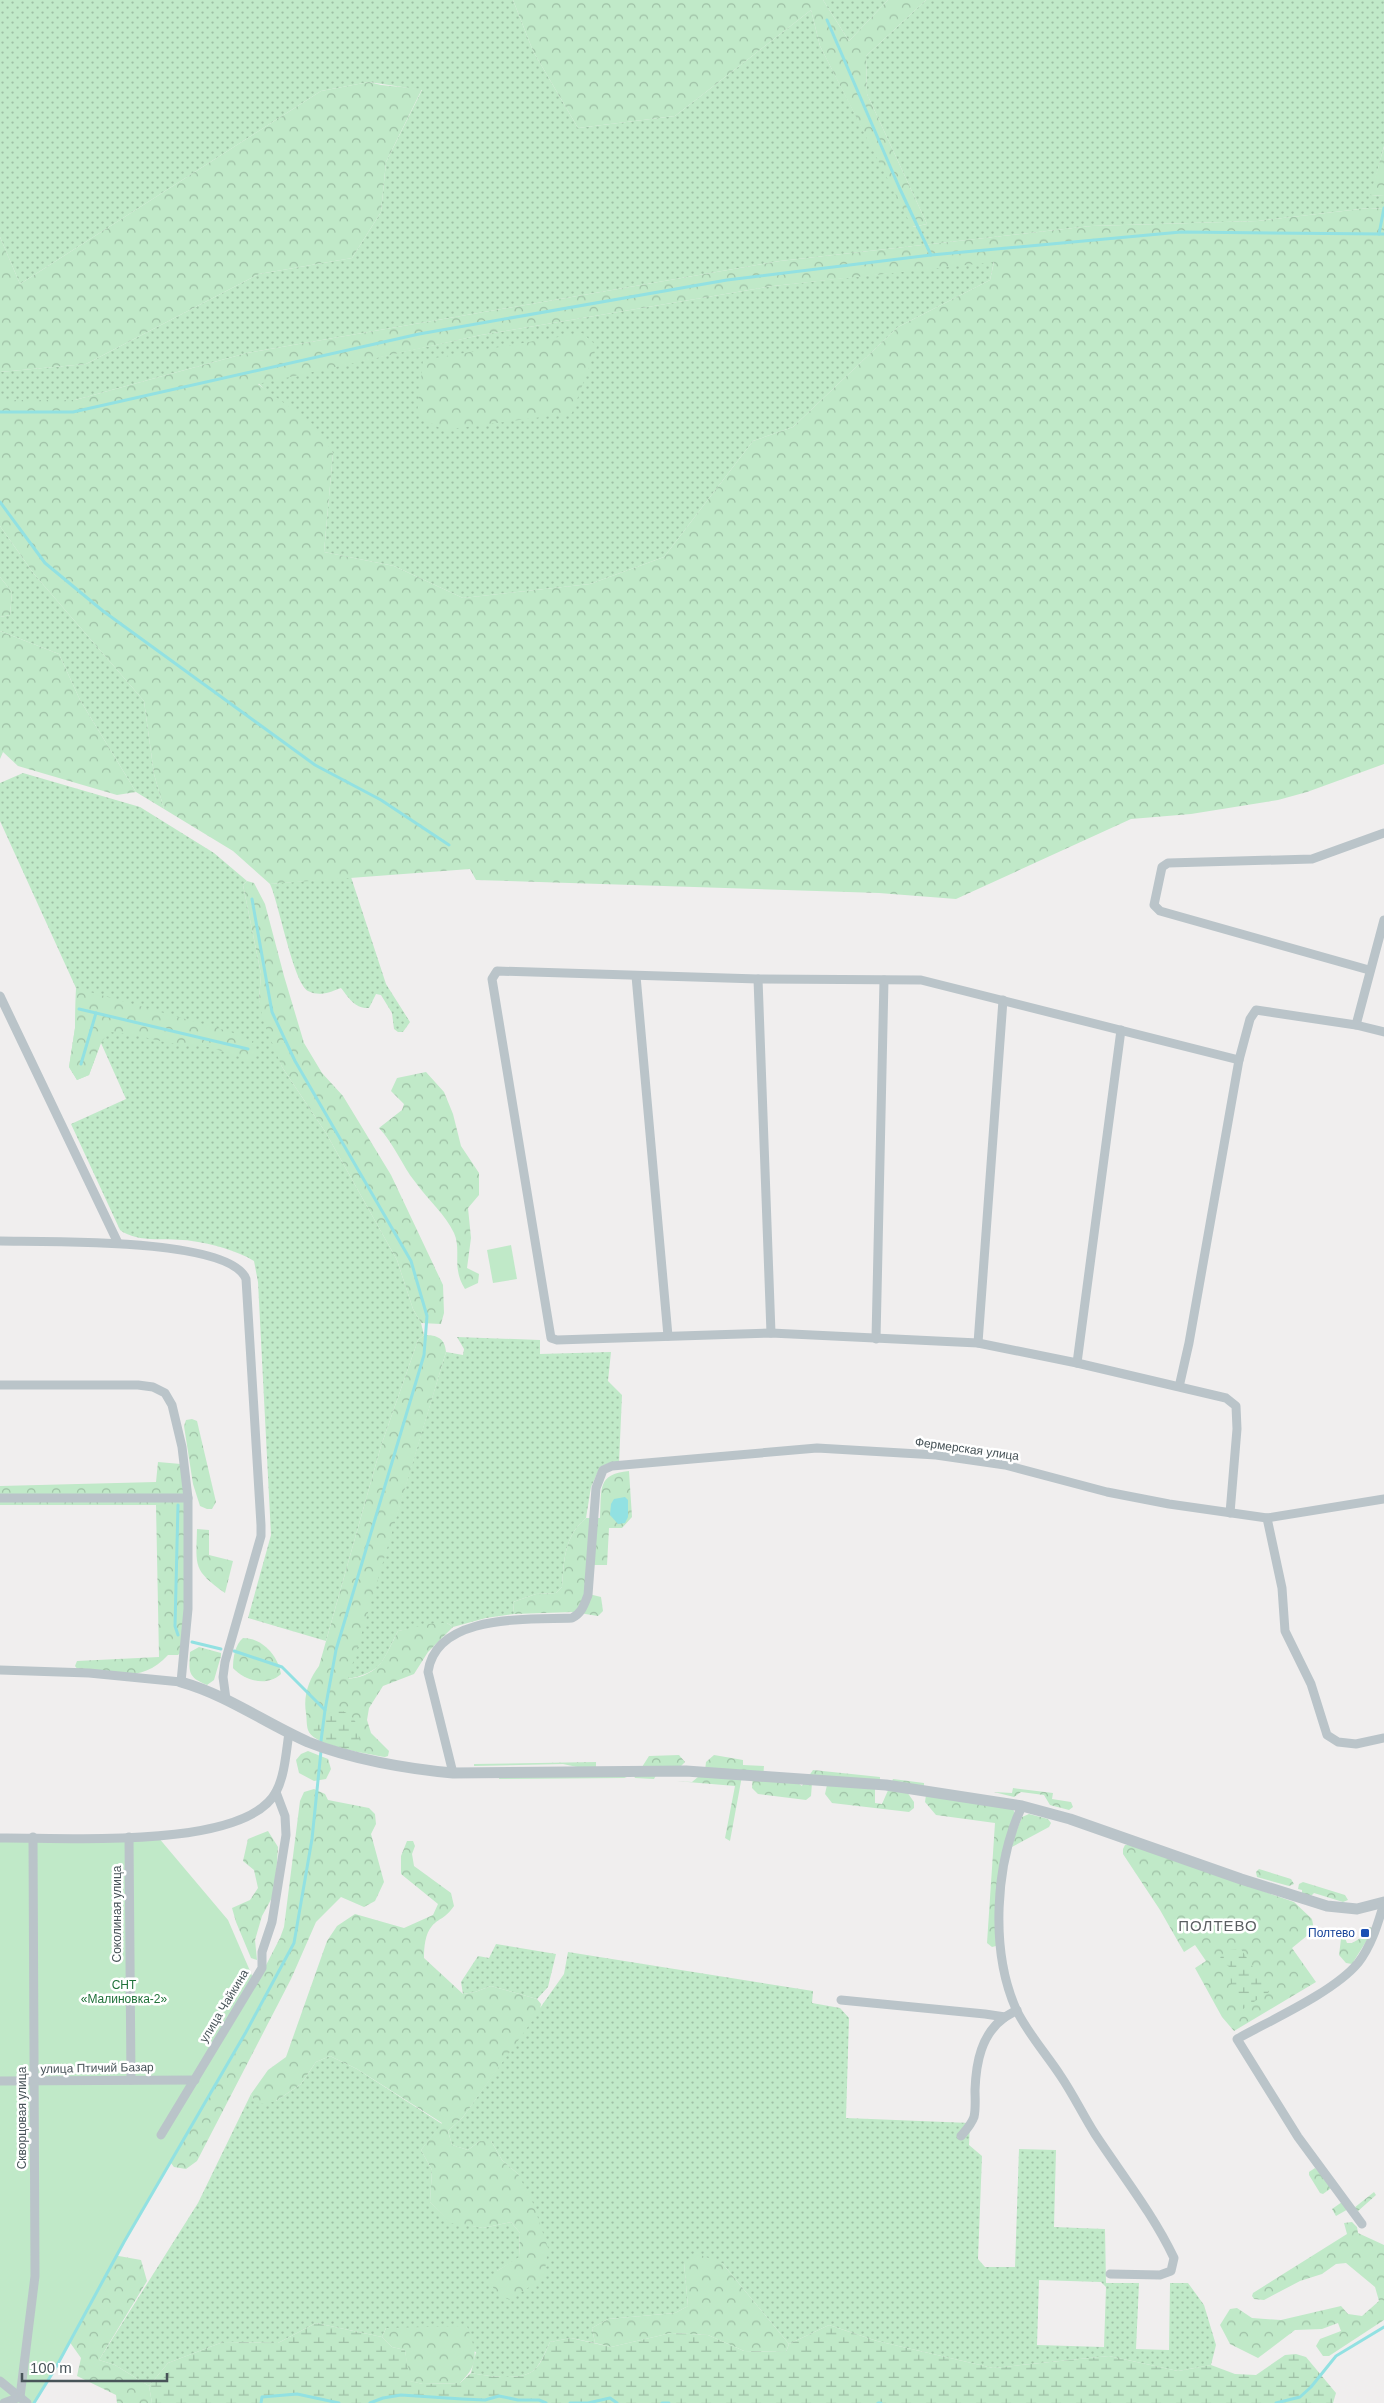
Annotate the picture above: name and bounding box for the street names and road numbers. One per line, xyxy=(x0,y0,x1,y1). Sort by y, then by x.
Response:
street label: Фермерская улица xyxy=(914,1435,1020,1463)
street label: Соколиная улица xyxy=(110,1865,124,1962)
street label: улица Чайкина xyxy=(197,1967,252,2045)
street label: улица Птичий Базар xyxy=(40,2060,154,2076)
street label: Скворцовая улица xyxy=(15,2066,29,2169)

